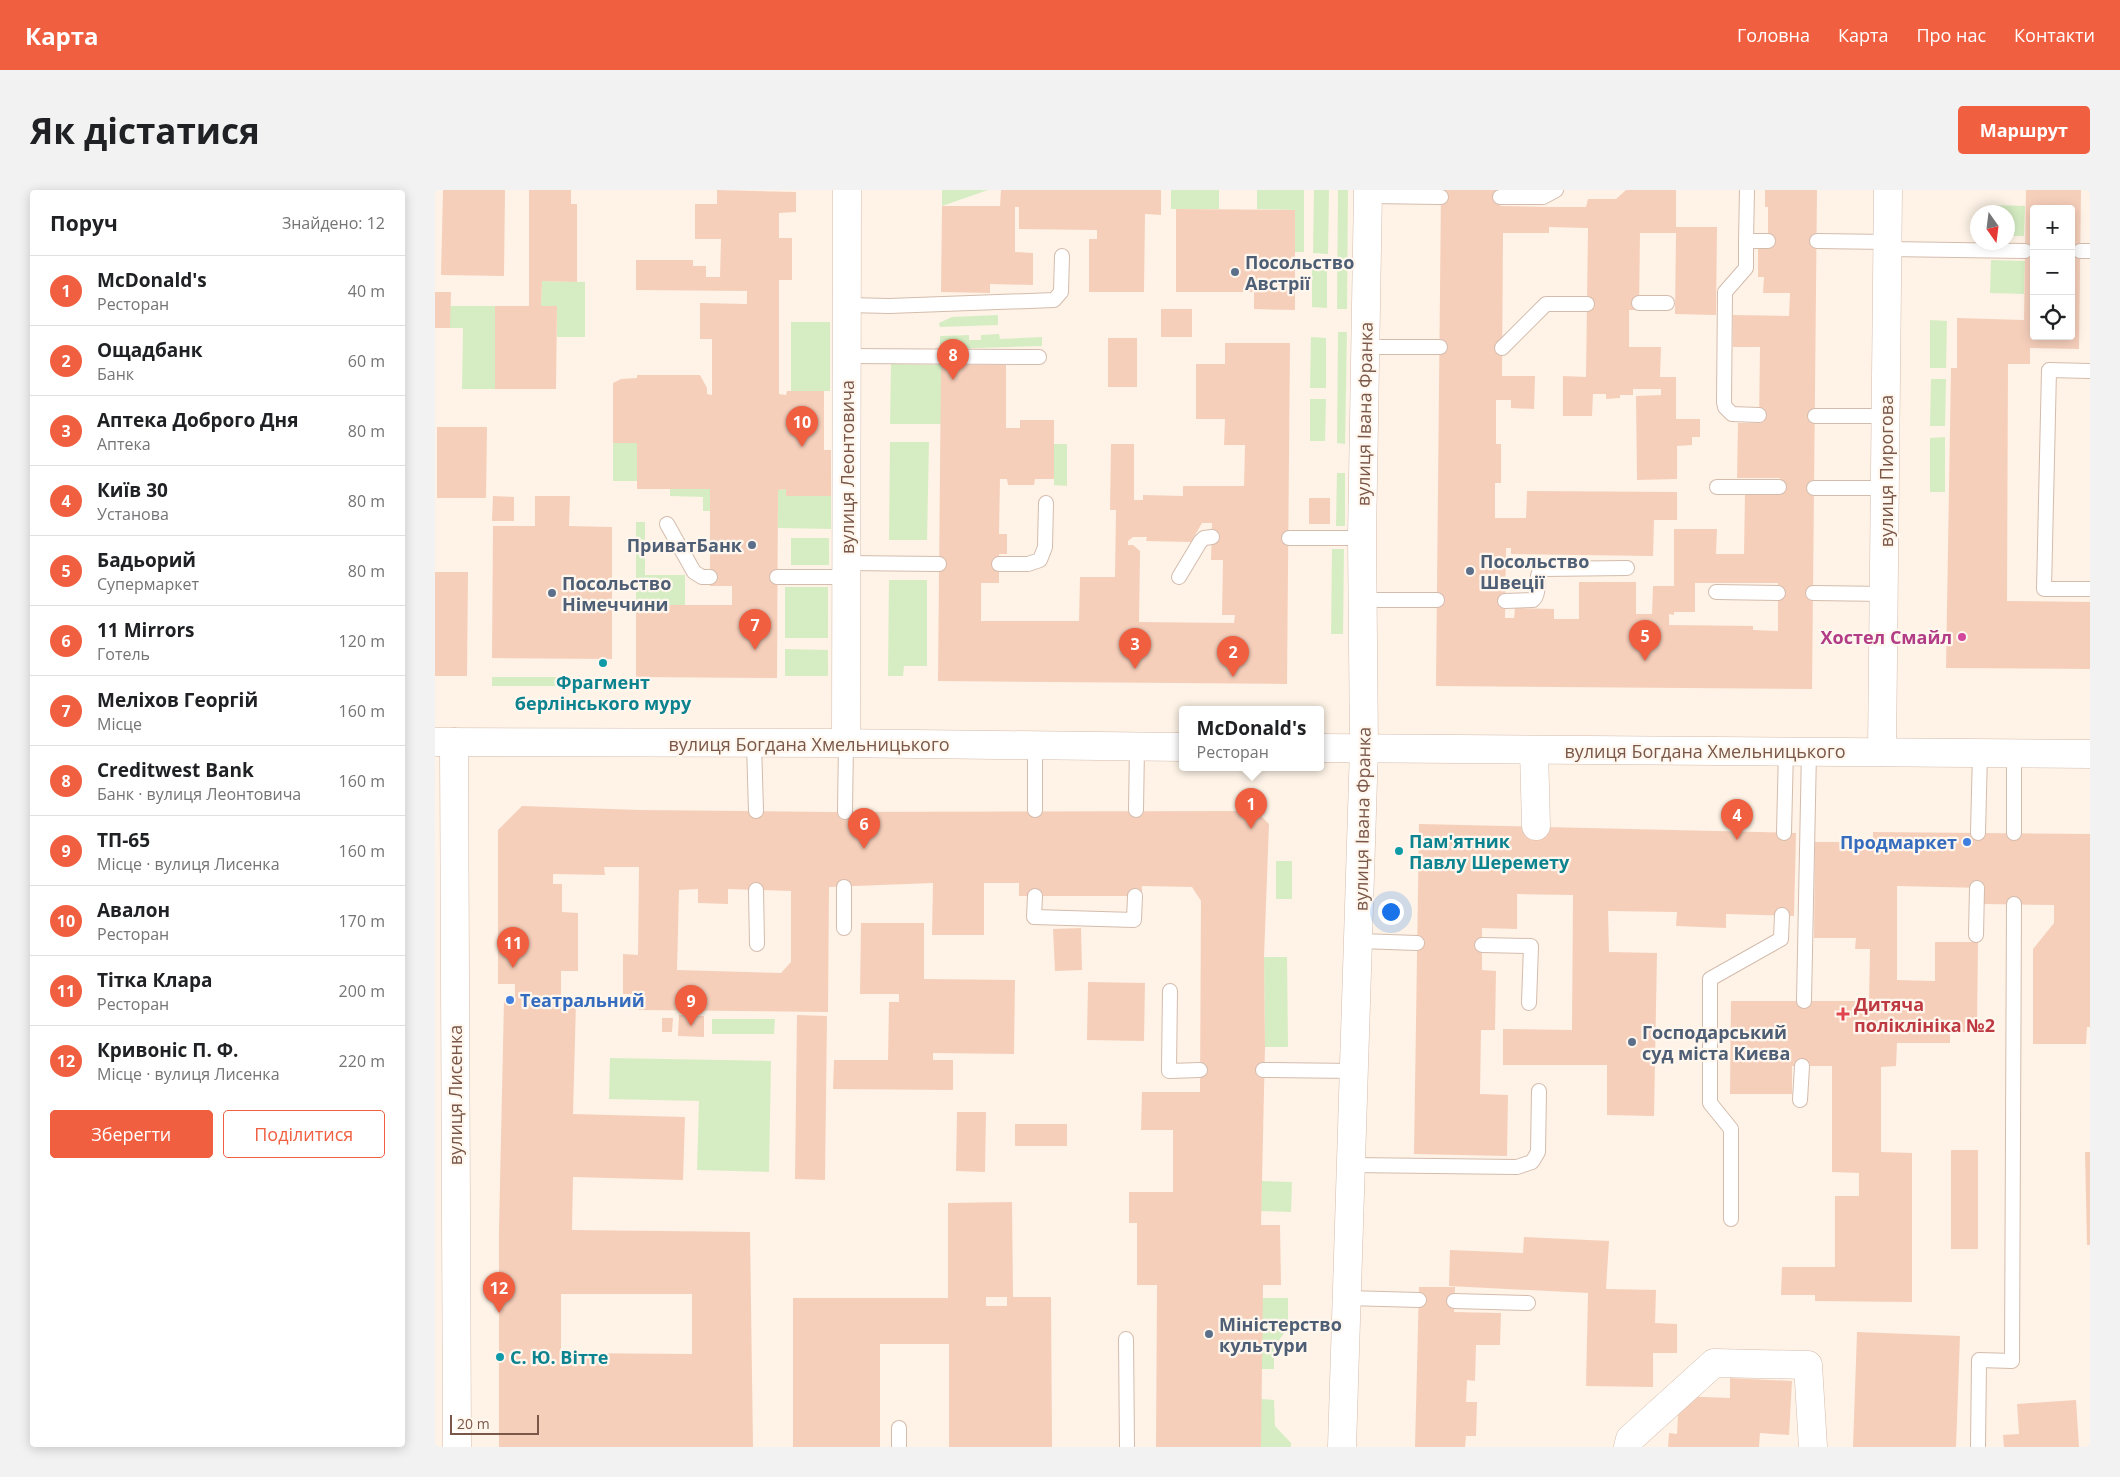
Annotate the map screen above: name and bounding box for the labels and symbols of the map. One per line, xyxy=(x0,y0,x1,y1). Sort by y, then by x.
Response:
north arrow xyxy=(1970,205,2015,250)
place label: Посольство Австрії xyxy=(1245,250,1354,295)
marker: Посольство Австрії xyxy=(1229,266,1241,278)
street label: вулиця Івана Франка xyxy=(1350,322,1378,506)
pin: 8 xyxy=(937,339,969,380)
street label: вулиця Леонтовича xyxy=(835,380,859,554)
street label: вулиця Пирогова xyxy=(1874,395,1898,547)
pin: 10 xyxy=(786,406,818,447)
place label: ПриватБанк xyxy=(627,533,743,557)
marker: ПриватБанк xyxy=(746,539,758,551)
place label: Посольство Швеції xyxy=(1480,549,1589,594)
marker: Посольство Швеції xyxy=(1464,565,1476,577)
place label: Посольство Німеччини xyxy=(562,571,671,616)
marker: Посольство Німеччини xyxy=(546,587,558,599)
pin: 7 xyxy=(739,609,771,650)
pin: 5 xyxy=(1629,620,1661,661)
place label: Хостел Смайл xyxy=(1821,625,1952,649)
pin: 3 xyxy=(1119,628,1151,669)
marker: Хостел Смайл xyxy=(1956,631,1968,643)
pin: 2 xyxy=(1217,636,1249,677)
marker: Фрагмент берлінського муру xyxy=(597,657,609,669)
place label: Фрагмент берлінського муру xyxy=(515,670,692,715)
street label: вулиця Івана Франка xyxy=(1348,727,1376,911)
street label: вулиця Богдана Хмельницького xyxy=(668,732,950,756)
street label: вулиця Богдана Хмельницького xyxy=(1564,739,1846,763)
pin: 1 xyxy=(1235,788,1267,829)
pin: 4 xyxy=(1721,799,1753,840)
pin: 6 xyxy=(848,808,880,849)
place label: Пам'ятник Павлу Шеремету xyxy=(1409,829,1570,874)
place label: Продмаркет xyxy=(1840,830,1957,854)
marker: Продмаркет xyxy=(1961,836,1973,848)
marker: Пам'ятник Павлу Шеремету xyxy=(1393,845,1405,857)
your location xyxy=(1378,899,1404,925)
pin: 11 xyxy=(497,927,529,968)
pin: 9 xyxy=(675,985,707,1026)
place label: Театральний xyxy=(520,988,645,1012)
place label: Дитяча поліклініка №2 xyxy=(1854,992,1995,1037)
marker: Театральний xyxy=(504,994,516,1006)
marker: Дитяча поліклініка №2 xyxy=(1836,1007,1850,1021)
place label: Господарський суд міста Києва xyxy=(1642,1020,1790,1065)
street label: вулиця Лисенка xyxy=(443,1025,467,1165)
marker: Господарський суд міста Києва xyxy=(1626,1036,1638,1048)
pin: 12 xyxy=(483,1272,515,1313)
place label: Міністерство культури xyxy=(1219,1312,1342,1357)
marker: Міністерство культури xyxy=(1203,1328,1215,1340)
place label: С. Ю. Вітте xyxy=(510,1345,608,1369)
marker: С. Ю. Вітте xyxy=(494,1351,506,1363)
scale bar xyxy=(450,1412,539,1435)

